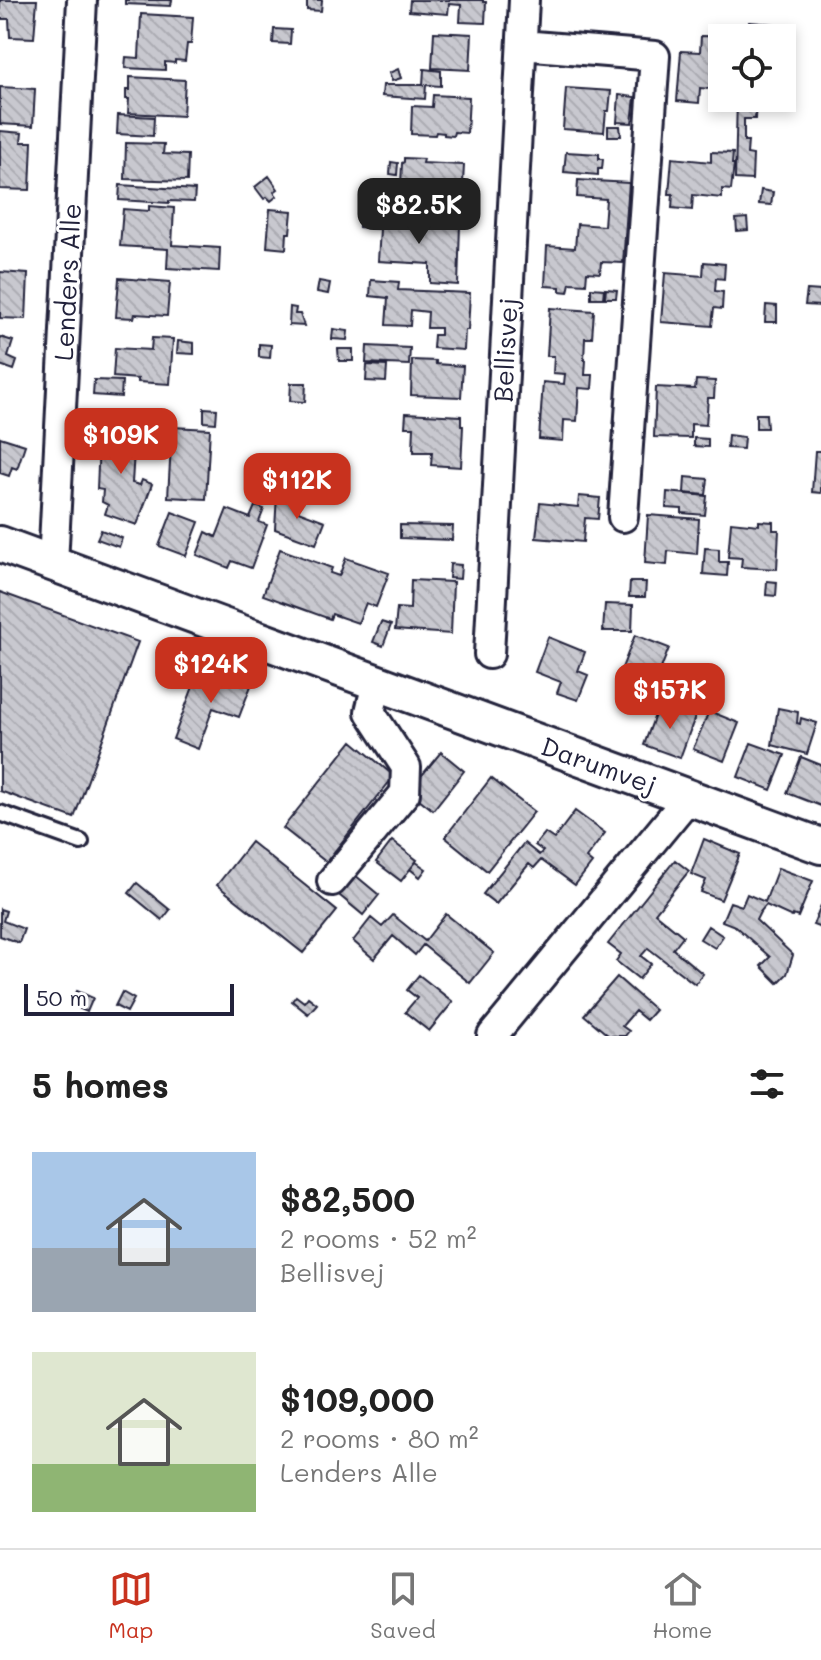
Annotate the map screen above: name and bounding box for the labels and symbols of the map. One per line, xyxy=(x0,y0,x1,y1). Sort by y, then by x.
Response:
pin: $82.5K xyxy=(354,178,484,246)
street label: Lenders Alle xyxy=(46,202,88,362)
street label: Bellisvej xyxy=(485,297,525,403)
pin: $109K xyxy=(65,408,177,476)
pin: $112K xyxy=(241,453,353,521)
pin: $124K xyxy=(155,637,267,705)
pin: $157K xyxy=(614,663,726,731)
street label: Darumvej xyxy=(537,728,661,802)
scale bar xyxy=(24,980,234,1016)

